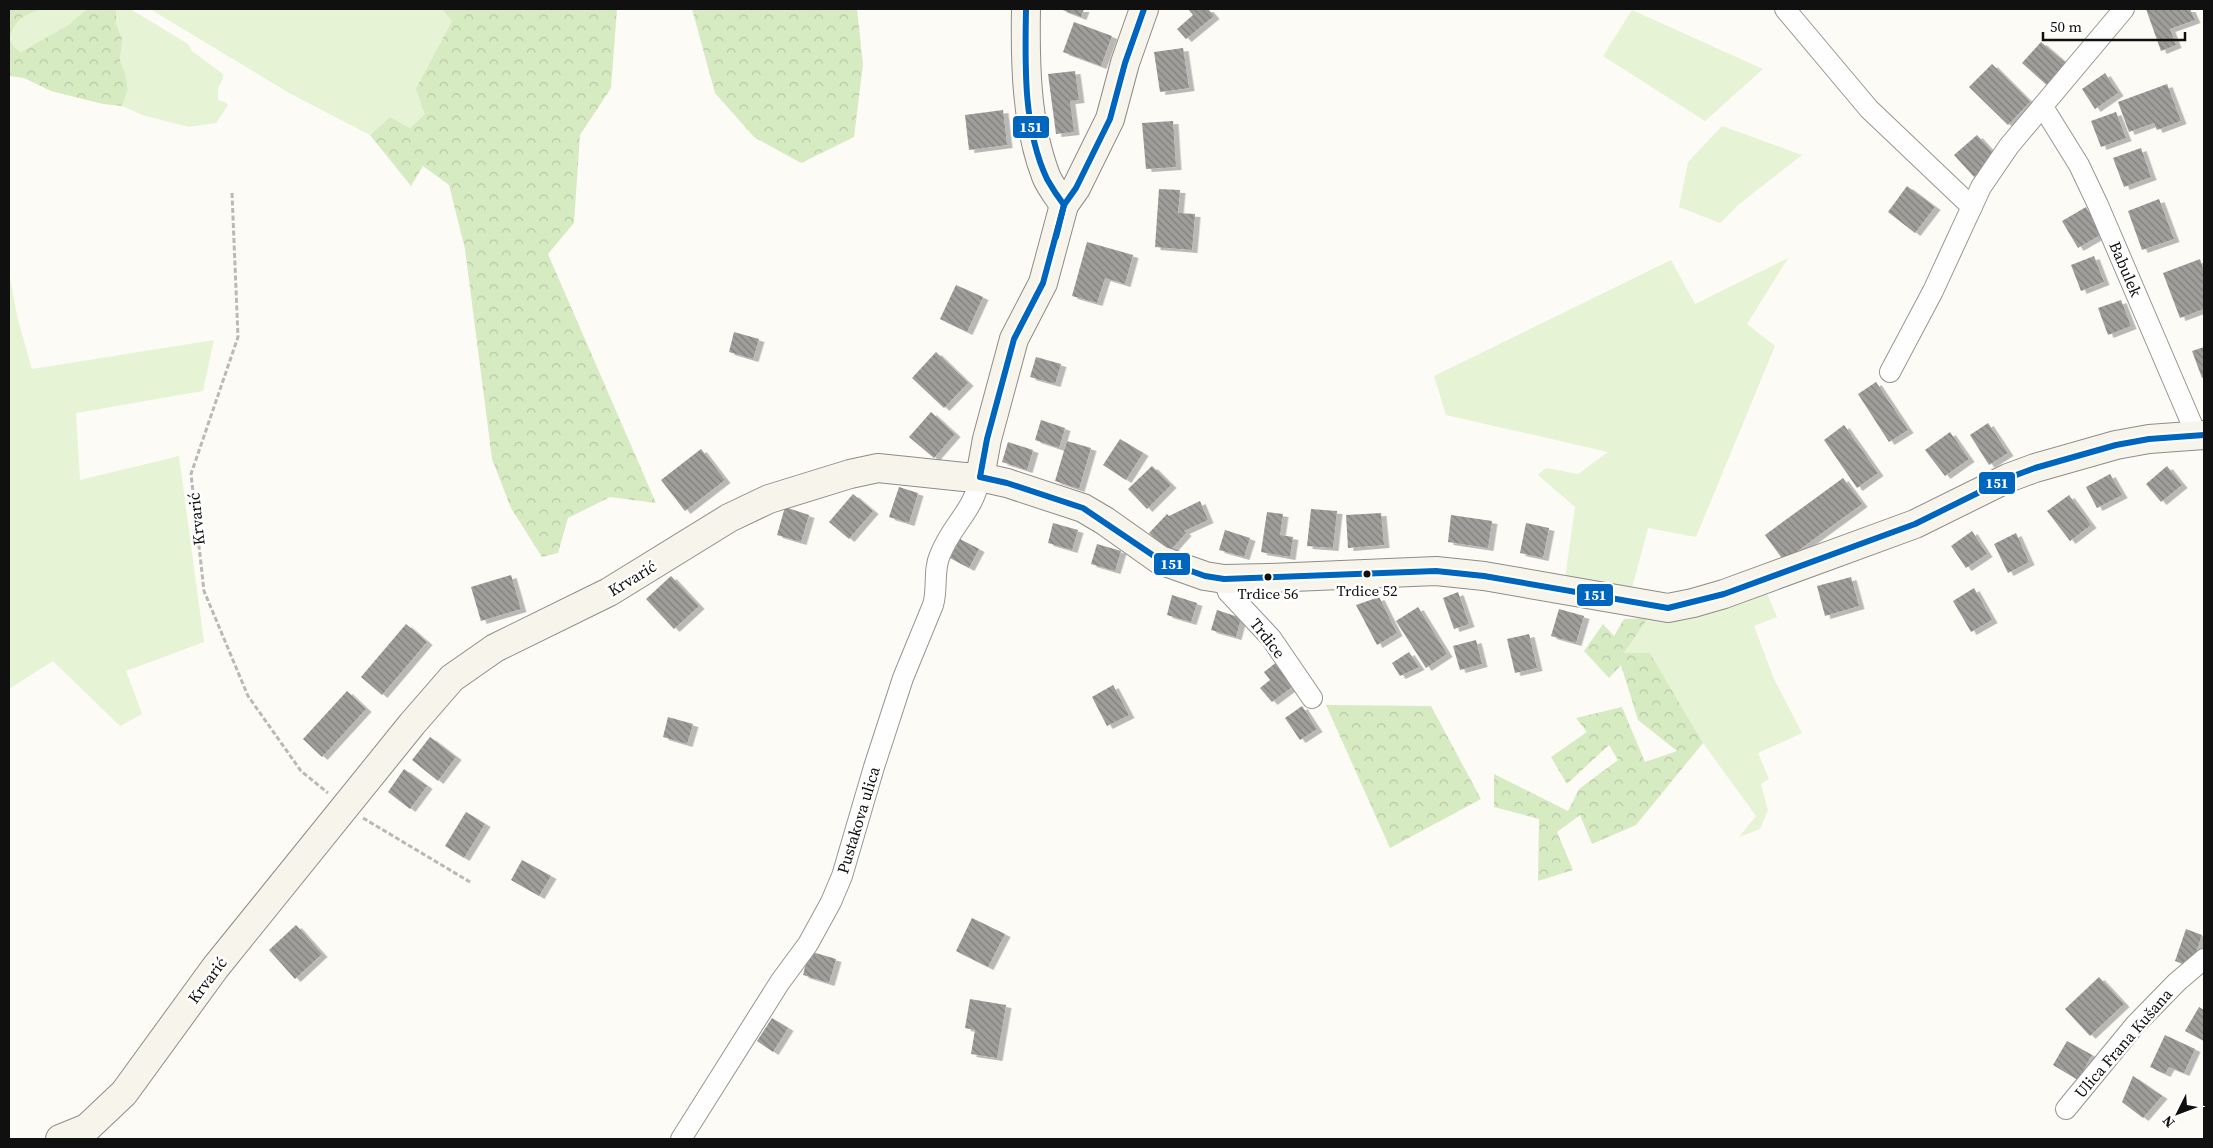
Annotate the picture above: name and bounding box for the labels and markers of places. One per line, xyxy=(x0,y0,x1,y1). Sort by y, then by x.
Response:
marker: Trdice 52 xyxy=(1362,569,1372,579)
marker: Trdice 56 xyxy=(1263,572,1273,582)
place label: Trdice 52 xyxy=(1336,580,1398,601)
place label: Trdice 56 xyxy=(1237,583,1299,604)

